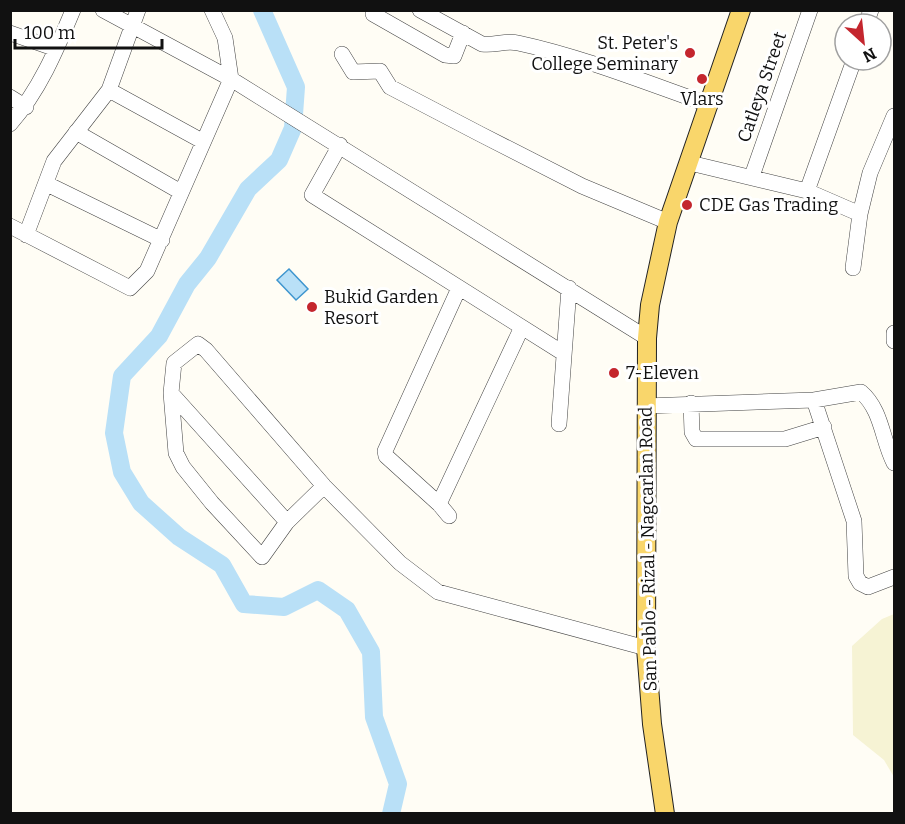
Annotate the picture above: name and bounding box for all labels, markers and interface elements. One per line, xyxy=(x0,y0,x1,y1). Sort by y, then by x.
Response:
scale bar xyxy=(15,12,162,50)
north arrow xyxy=(833,12,893,72)
text: 100 m xyxy=(24,22,75,44)
street label: Catleya Street xyxy=(733,28,791,145)
place label: St. Peter's College Seminary xyxy=(531,32,678,75)
text: N xyxy=(860,44,879,66)
marker: St. Peter's College Seminary xyxy=(683,46,697,60)
marker: Vlars xyxy=(695,72,709,86)
place label: Vlars xyxy=(680,88,724,110)
place label: CDE Gas Trading xyxy=(699,194,838,216)
marker: CDE Gas Trading xyxy=(680,198,694,212)
place label: Bukid Garden Resort xyxy=(324,286,439,329)
marker: Bukid Garden Resort xyxy=(305,300,319,314)
place label: 7-Eleven xyxy=(626,362,699,384)
marker: 7-Eleven xyxy=(607,366,621,380)
street label: San Pablo - Rizal - Nagcarlan Road xyxy=(635,406,661,692)

